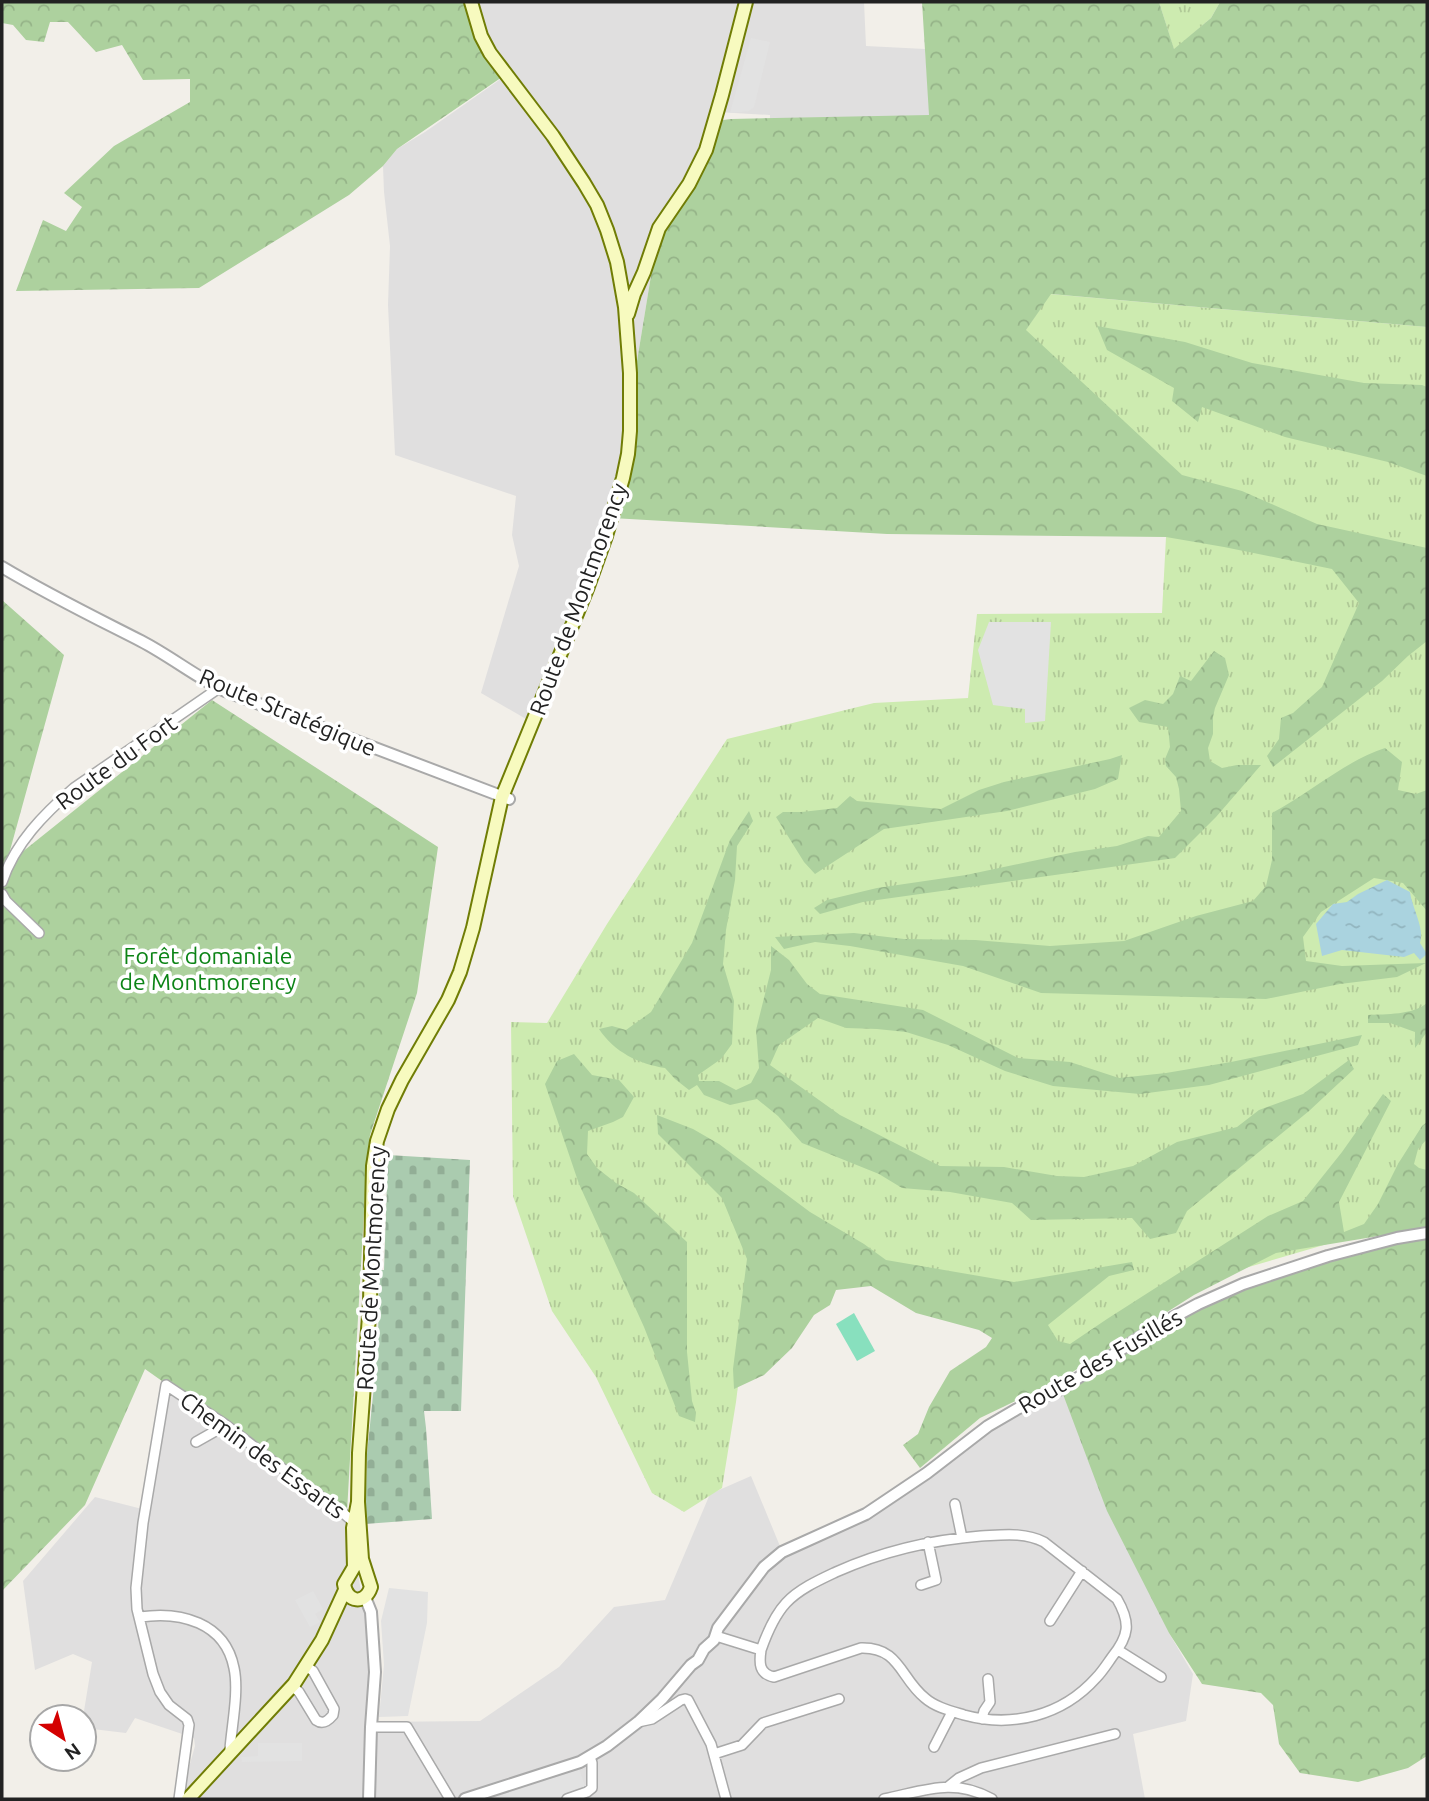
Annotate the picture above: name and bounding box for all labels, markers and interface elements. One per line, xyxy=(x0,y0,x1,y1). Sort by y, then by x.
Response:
street label: Route de Montmorency xyxy=(524,480,632,718)
street label: Route Stratégique xyxy=(196,664,380,760)
street label: Route du Fort xyxy=(51,710,181,814)
park label: Forêt domaniale de Montmorency xyxy=(120,943,296,994)
street label: Route de Montmorency xyxy=(352,1145,390,1391)
street label: Route des Fusillés xyxy=(1014,1304,1186,1418)
street label: Chemin des Essarts xyxy=(176,1387,350,1523)
north arrow xyxy=(28,1703,98,1773)
text: N xyxy=(61,1739,85,1765)

